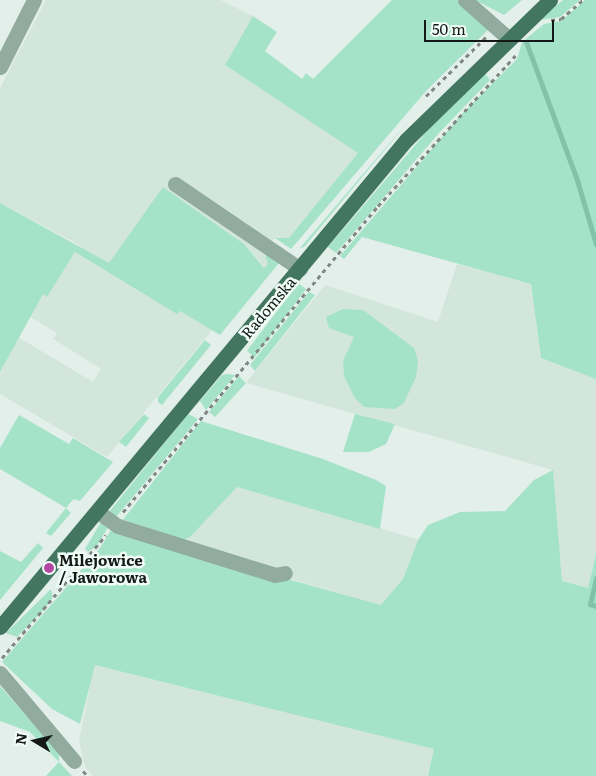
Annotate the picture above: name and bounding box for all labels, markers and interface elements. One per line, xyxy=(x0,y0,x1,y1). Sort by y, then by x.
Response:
scale bar xyxy=(426,10,556,42)
text: 50 m xyxy=(432,17,466,40)
street label: Radomska xyxy=(237,273,299,341)
place label: Milejowice / Jaworowa xyxy=(59,550,147,585)
marker: Milejowice / Jaworowa xyxy=(43,562,55,574)
north arrow xyxy=(10,716,60,766)
text: N xyxy=(9,731,31,746)

